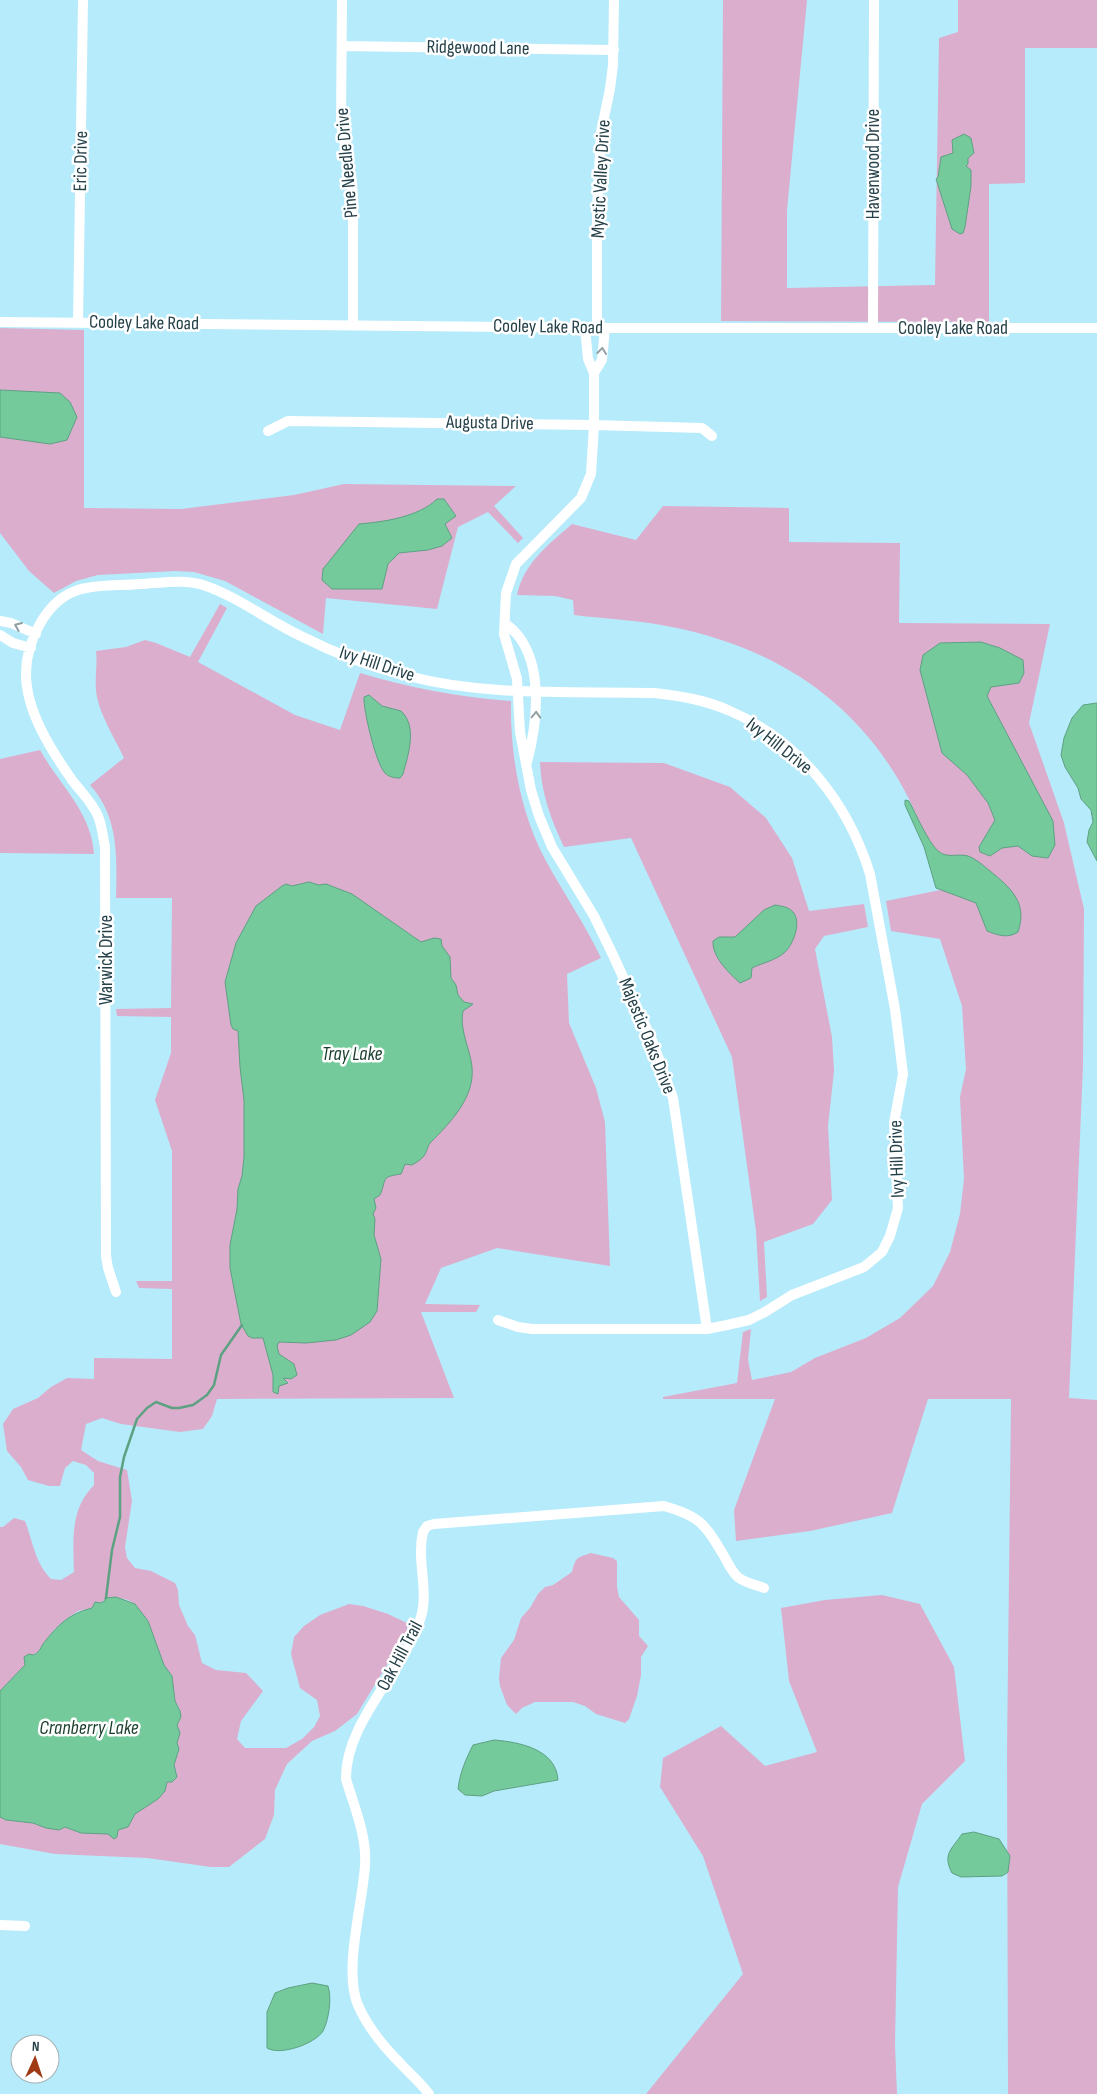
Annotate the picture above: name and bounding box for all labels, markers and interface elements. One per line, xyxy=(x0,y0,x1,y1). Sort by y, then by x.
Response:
street label: Ridgewood Lane xyxy=(426,36,530,60)
street label: Pine Needle Drive xyxy=(331,107,363,219)
street label: Havenwood Drive xyxy=(862,109,885,219)
street label: Mystic Valley Drive xyxy=(586,119,616,239)
street label: Eric Drive xyxy=(69,130,93,192)
street label: Cooley Lake Road xyxy=(89,311,199,335)
street label: Cooley Lake Road xyxy=(493,315,603,339)
street label: Cooley Lake Road xyxy=(898,317,1008,340)
one-way arrow xyxy=(597,347,607,356)
street label: Augusta Drive xyxy=(445,411,534,435)
one-way arrow xyxy=(14,622,23,633)
street label: Ivy Hill Drive xyxy=(336,641,418,687)
one-way arrow xyxy=(531,711,541,719)
street label: Ivy Hill Drive xyxy=(741,713,817,779)
street label: Warwick Drive xyxy=(95,915,118,1005)
street label: Majestic Oaks Drive xyxy=(613,975,681,1097)
water label: Tray Lake xyxy=(322,1042,383,1066)
street label: Ivy Hill Drive xyxy=(884,1120,910,1198)
street label: Oak Hill Trail xyxy=(372,1617,428,1695)
water label: Cranberry Lake xyxy=(39,1716,139,1740)
north arrow xyxy=(10,2034,60,2084)
text: N xyxy=(31,2038,40,2055)

